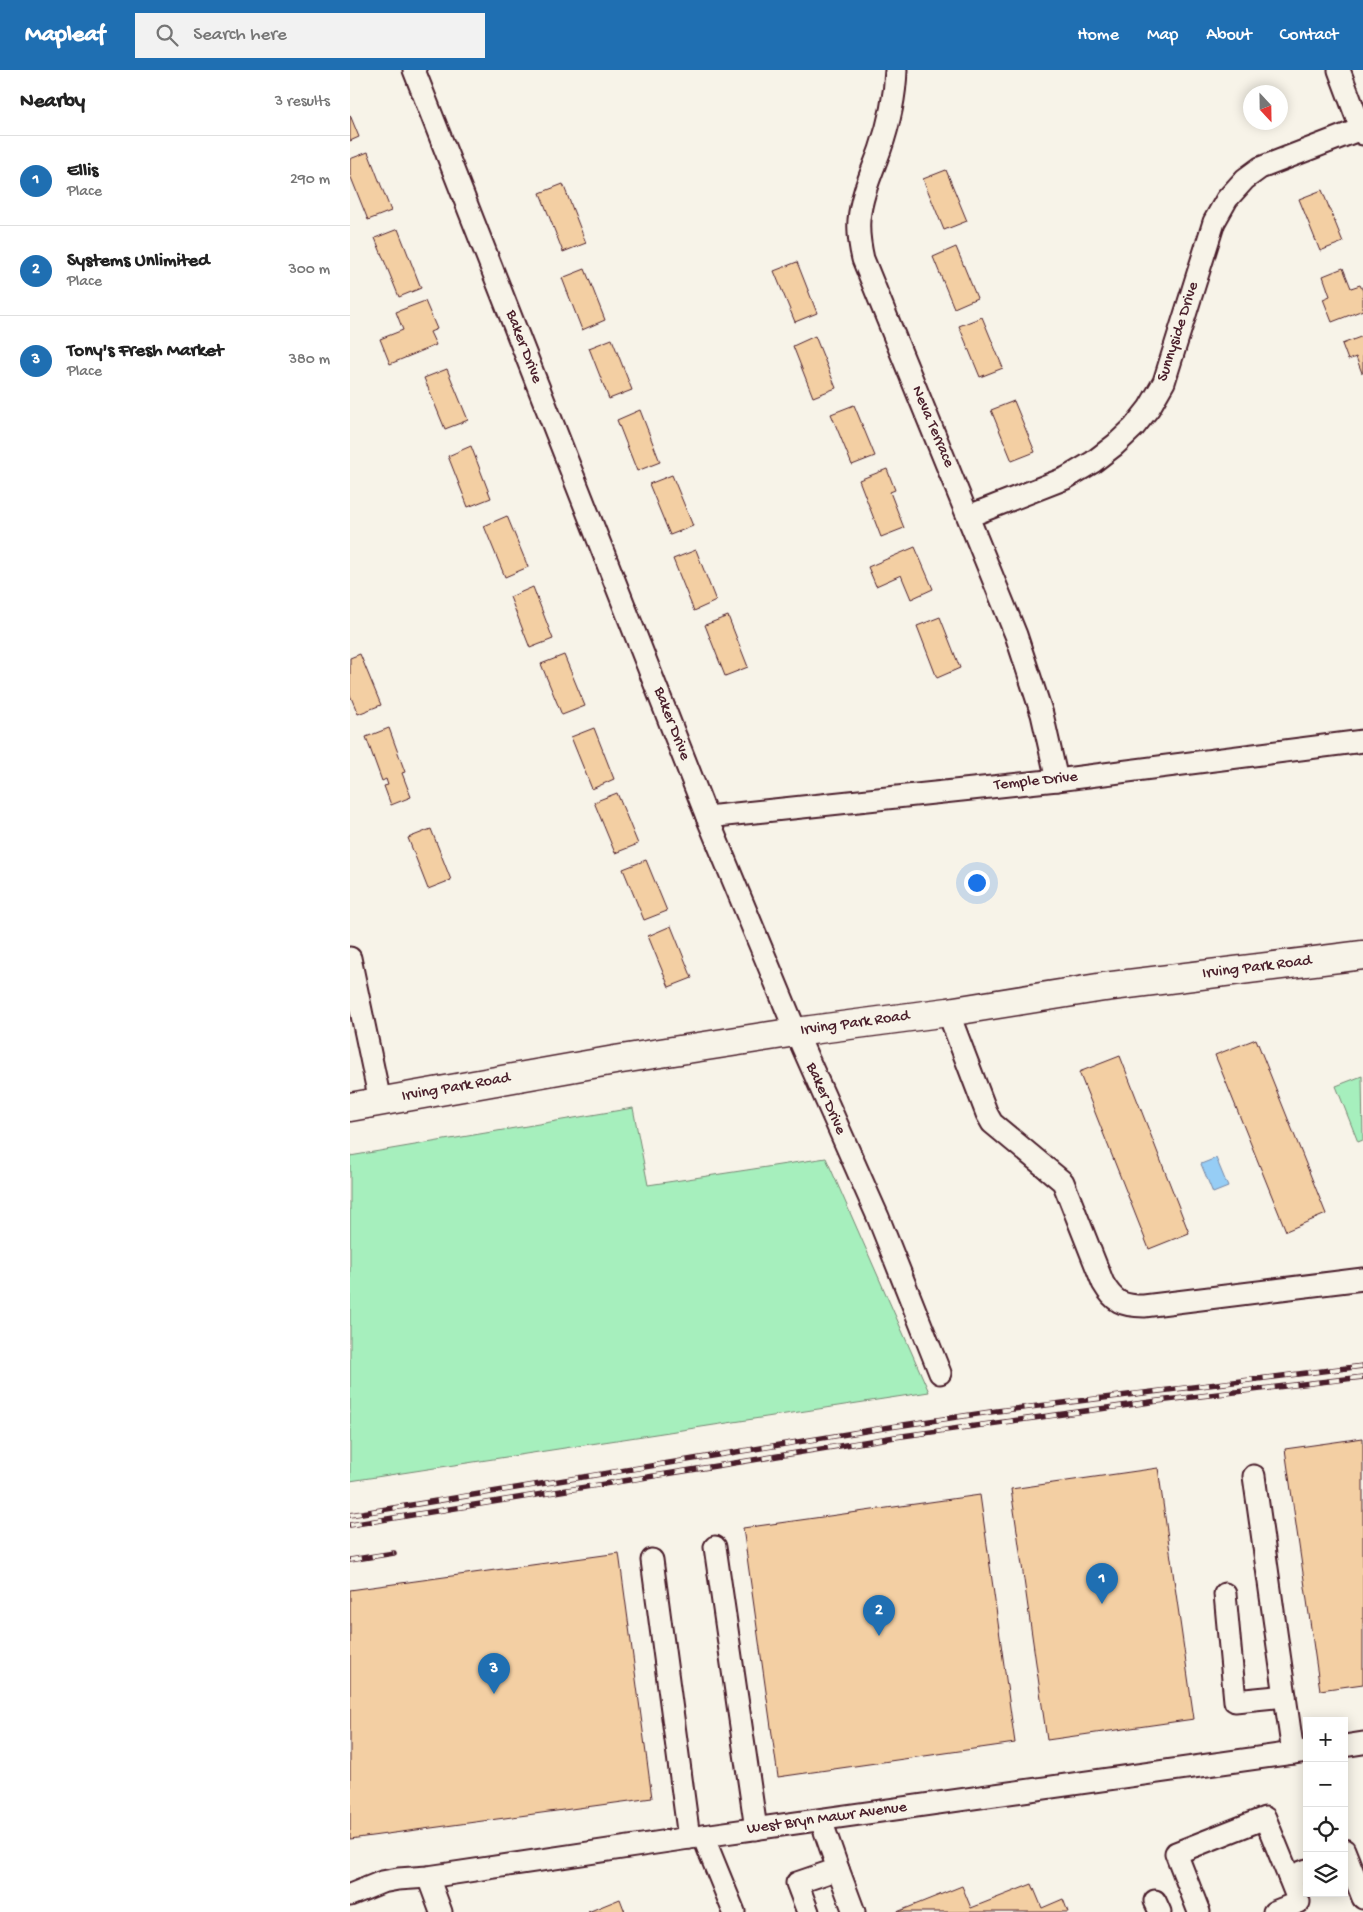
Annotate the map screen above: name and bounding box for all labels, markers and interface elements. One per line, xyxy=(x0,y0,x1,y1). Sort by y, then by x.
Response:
search box xyxy=(135,13,485,58)
text: Mapleaf xyxy=(25,21,105,50)
icon: search xyxy=(153,21,181,49)
text: Search here xyxy=(193,24,287,47)
text: Home xyxy=(1077,25,1119,46)
text: Map xyxy=(1147,25,1178,46)
text: About xyxy=(1206,25,1252,46)
text: Contact xyxy=(1280,25,1338,46)
north arrow xyxy=(1243,85,1288,130)
text: Nearby xyxy=(20,90,85,115)
text: 3 results xyxy=(275,93,330,112)
text: Ellis xyxy=(67,160,98,183)
text: 1 xyxy=(33,171,39,190)
text: 290 m xyxy=(290,171,330,190)
text: Place xyxy=(67,183,102,202)
text: Systems Unlimited xyxy=(67,250,209,273)
text: 2 xyxy=(32,261,40,280)
text: 300 m xyxy=(288,261,330,280)
text: Place xyxy=(67,273,102,292)
street label: Sunnyside Drive xyxy=(1154,279,1204,384)
street label: Baker Drive xyxy=(500,307,546,387)
text: Tony's Fresh Market xyxy=(67,340,223,363)
text: 3 xyxy=(32,351,40,370)
text: 380 m xyxy=(289,351,330,370)
text: Place xyxy=(67,363,102,382)
street label: Neva Terrace xyxy=(906,383,958,471)
street label: Baker Drive xyxy=(648,684,694,764)
street label: Temple Drive xyxy=(992,768,1080,796)
your location xyxy=(964,870,990,896)
street label: Irving Park Road xyxy=(1201,952,1314,984)
street label: Irving Park Road xyxy=(799,1007,912,1041)
street label: Baker Drive xyxy=(800,1059,850,1139)
street label: Irving Park Road xyxy=(400,1069,513,1107)
pin: 1 xyxy=(1086,1563,1118,1604)
pin: 2 xyxy=(863,1595,895,1636)
pin: 3 xyxy=(478,1653,510,1694)
map controls xyxy=(1303,1717,1348,1897)
button: + xyxy=(1303,1717,1348,1762)
button: − xyxy=(1303,1762,1348,1807)
street label: West Bryn Mawr Avenue xyxy=(746,1798,909,1840)
button: locate xyxy=(1303,1807,1348,1852)
button: layers xyxy=(1303,1852,1348,1897)

